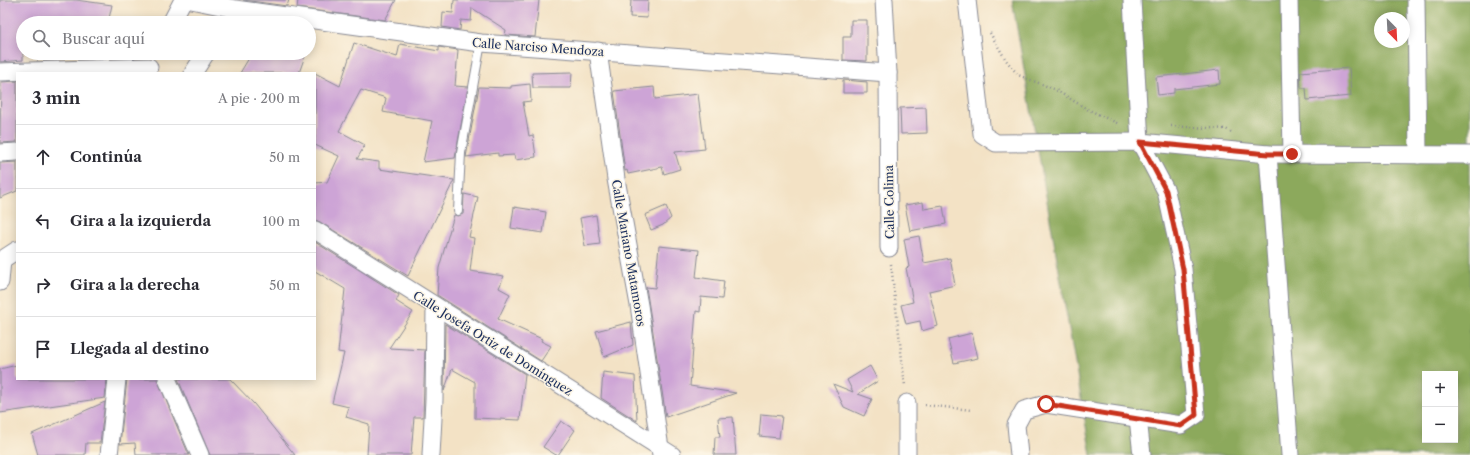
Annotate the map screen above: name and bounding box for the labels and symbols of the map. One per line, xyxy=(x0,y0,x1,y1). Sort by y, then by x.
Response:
north arrow xyxy=(1374,12,1410,48)
street label: Calle Narciso Mendoza xyxy=(471,35,605,59)
route end xyxy=(1283,145,1301,163)
street label: Calle Colima xyxy=(881,164,897,239)
street label: Calle Mariano Matamoros xyxy=(609,178,649,328)
street label: Calle Josefa Ortiz de Domínguez xyxy=(410,288,576,398)
route start xyxy=(1037,395,1055,413)

